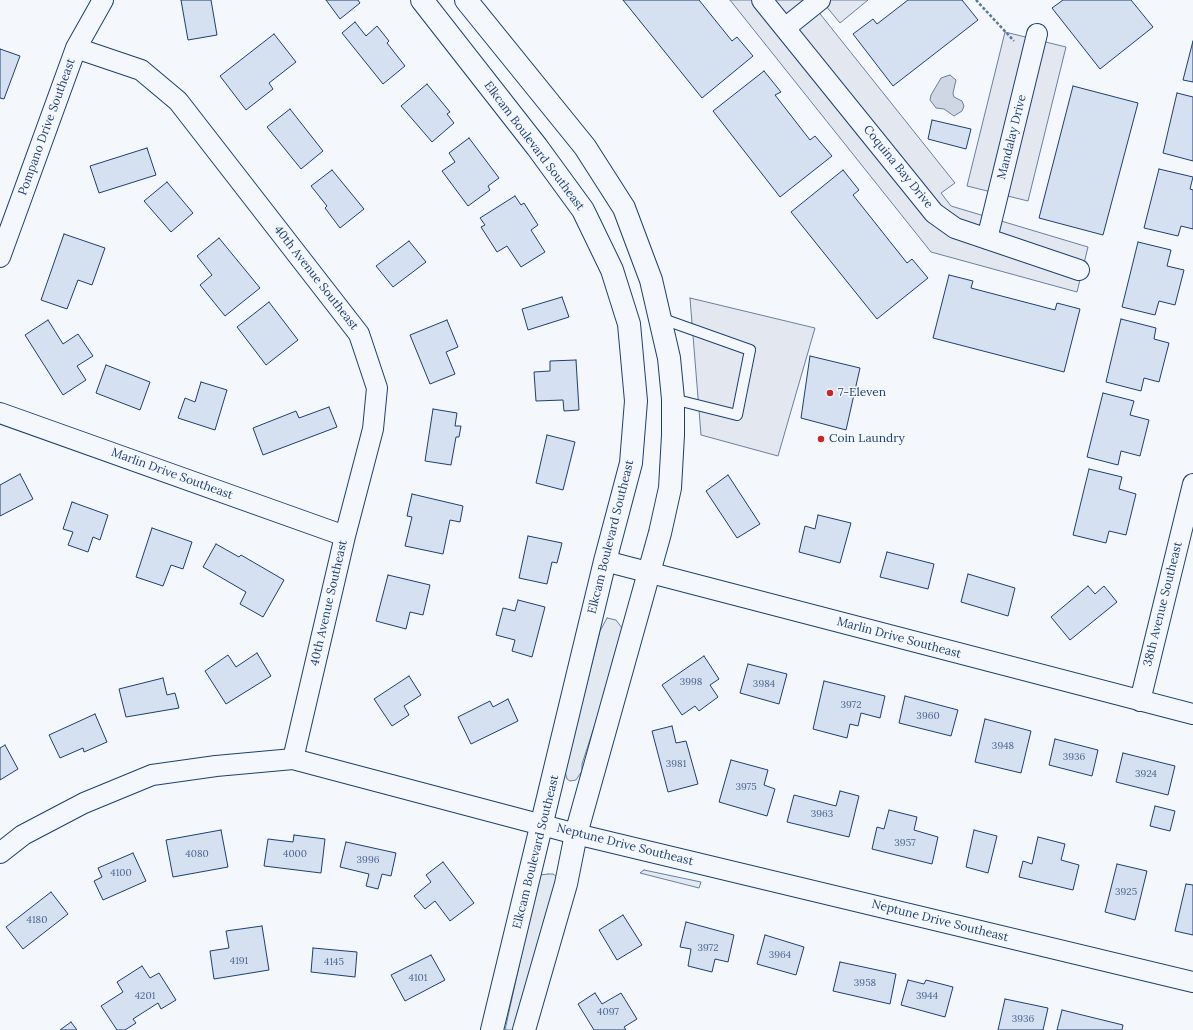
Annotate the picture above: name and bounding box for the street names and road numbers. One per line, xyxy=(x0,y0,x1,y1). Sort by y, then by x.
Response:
street label: Pompano Drive Southeast xyxy=(16,57,78,197)
street label: Elkcam Boulevard Southeast xyxy=(481,79,587,213)
street label: Mandalay Drive xyxy=(995,93,1029,181)
street label: Coquina Bay Drive xyxy=(860,123,936,211)
street label: 40th Avenue Southeast xyxy=(271,223,361,333)
street label: Marlin Drive Southeast xyxy=(109,445,235,503)
street label: Elkcam Boulevard Southeast xyxy=(585,459,637,615)
street label: 40th Avenue Southeast xyxy=(308,539,350,667)
street label: 38th Avenue Southeast xyxy=(1141,540,1185,668)
street label: Marlin Drive Southeast xyxy=(835,614,963,662)
street label: Elkcam Boulevard Southeast xyxy=(510,774,562,930)
street label: Neptune Drive Southeast xyxy=(555,821,695,869)
street label: Neptune Drive Southeast xyxy=(870,897,1010,945)

